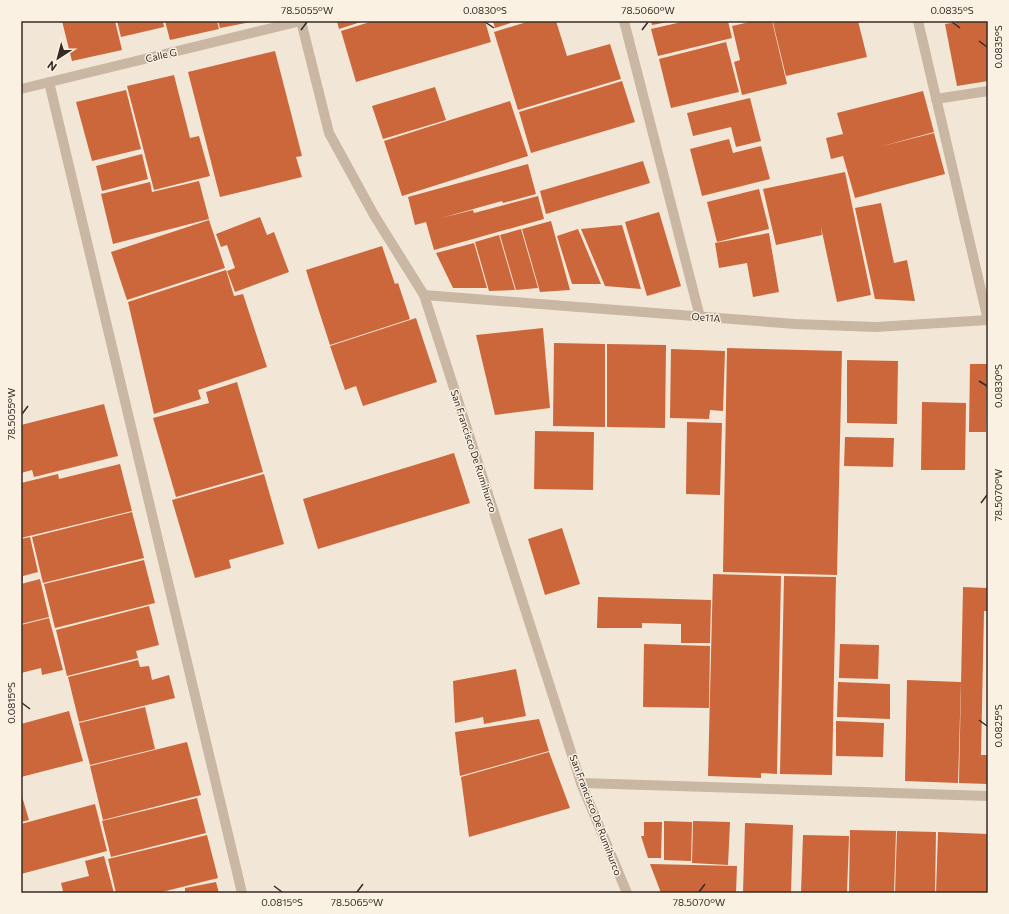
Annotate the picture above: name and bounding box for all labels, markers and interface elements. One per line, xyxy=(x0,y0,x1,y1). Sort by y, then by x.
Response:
text: 78.5055°W xyxy=(281,4,333,16)
text: 0.0830°S xyxy=(463,4,507,16)
text: 78.5060°W xyxy=(621,4,675,16)
text: 0.0835°S xyxy=(930,4,974,16)
text: 0.0835°S xyxy=(992,25,1004,69)
north arrow xyxy=(38,38,78,78)
street label: Calle G xyxy=(144,46,178,64)
text: N xyxy=(45,59,59,74)
street label: Oe11A xyxy=(691,310,721,324)
text: 0.0830°S xyxy=(992,364,1004,408)
text: 78.5055°W xyxy=(5,388,17,440)
street label: San Francisco De Rumihurco xyxy=(448,388,500,514)
text: 78.5070°W xyxy=(992,469,1004,521)
text: 0.0815°S xyxy=(5,682,17,724)
text: 0.0825°S xyxy=(992,704,1004,747)
street label: San Francisco De Rumihurco xyxy=(567,753,625,877)
text: 0.0815°S xyxy=(261,896,303,908)
text: 78.5065°W xyxy=(331,896,383,908)
text: 78.5070°W xyxy=(673,896,725,908)

